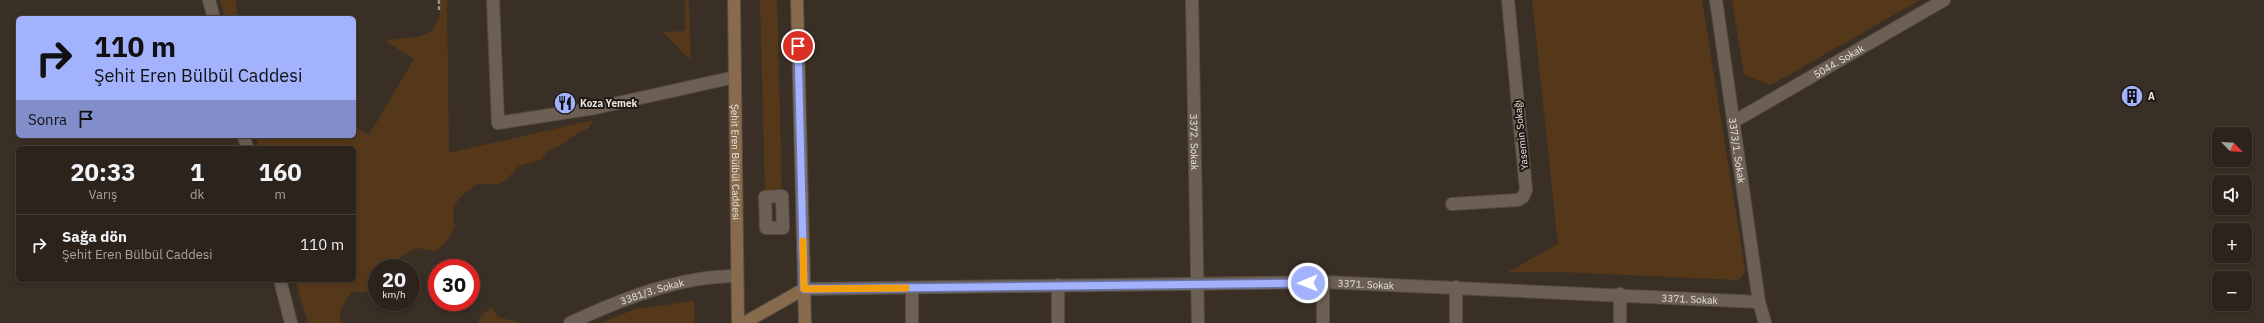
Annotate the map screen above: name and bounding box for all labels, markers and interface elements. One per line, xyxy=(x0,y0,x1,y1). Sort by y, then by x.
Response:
text: 110 m xyxy=(94,28,176,65)
pin xyxy=(781,29,815,63)
icon: right xyxy=(28,32,80,84)
icon: arrive xyxy=(787,35,809,57)
street label: 5044. Sokak xyxy=(1811,41,1867,81)
text: Şehit Eren Bülbül Caddesi xyxy=(94,64,303,87)
building icon: A xyxy=(2119,83,2145,109)
restaurant icon: Koza Yemek xyxy=(552,90,578,116)
place label: A xyxy=(2148,90,2155,103)
place label: Koza Yemek xyxy=(580,97,638,110)
street label: Yasemin Sokağı xyxy=(1511,99,1531,171)
street label: Şehit Eren Bülbül Caddesi xyxy=(729,104,743,220)
icon: arrive xyxy=(75,108,97,130)
text: Sonra xyxy=(28,110,67,129)
street label: 3372. Sokak xyxy=(1188,114,1202,171)
street label: 3373/1. Sokak xyxy=(1726,117,1749,185)
north arrow xyxy=(2212,127,2252,167)
map controls xyxy=(2212,127,2252,311)
text: 20:33 xyxy=(70,156,136,188)
text: 1 xyxy=(190,156,204,188)
text: 160 xyxy=(259,156,302,188)
button: sound xyxy=(2212,175,2252,215)
text: Varış xyxy=(89,186,117,203)
text: dk xyxy=(190,186,204,203)
text: m xyxy=(274,186,286,203)
button: + xyxy=(2212,223,2252,263)
text: Sağa dön xyxy=(62,227,127,246)
icon: right xyxy=(28,234,50,256)
text: 110 m xyxy=(300,235,344,254)
text: Şehit Eren Bülbül Caddesi xyxy=(62,246,213,263)
speed limit sign: 30 xyxy=(428,259,480,311)
position arrow xyxy=(1287,262,1329,304)
text: 20 xyxy=(382,266,406,293)
button: − xyxy=(2212,271,2252,311)
street label: 3381/3. Sokak xyxy=(618,275,686,307)
street label: 3371. Sokak xyxy=(1337,276,1395,292)
text: km/h xyxy=(382,288,406,301)
street label: 3371. Sokak xyxy=(1661,291,1719,307)

